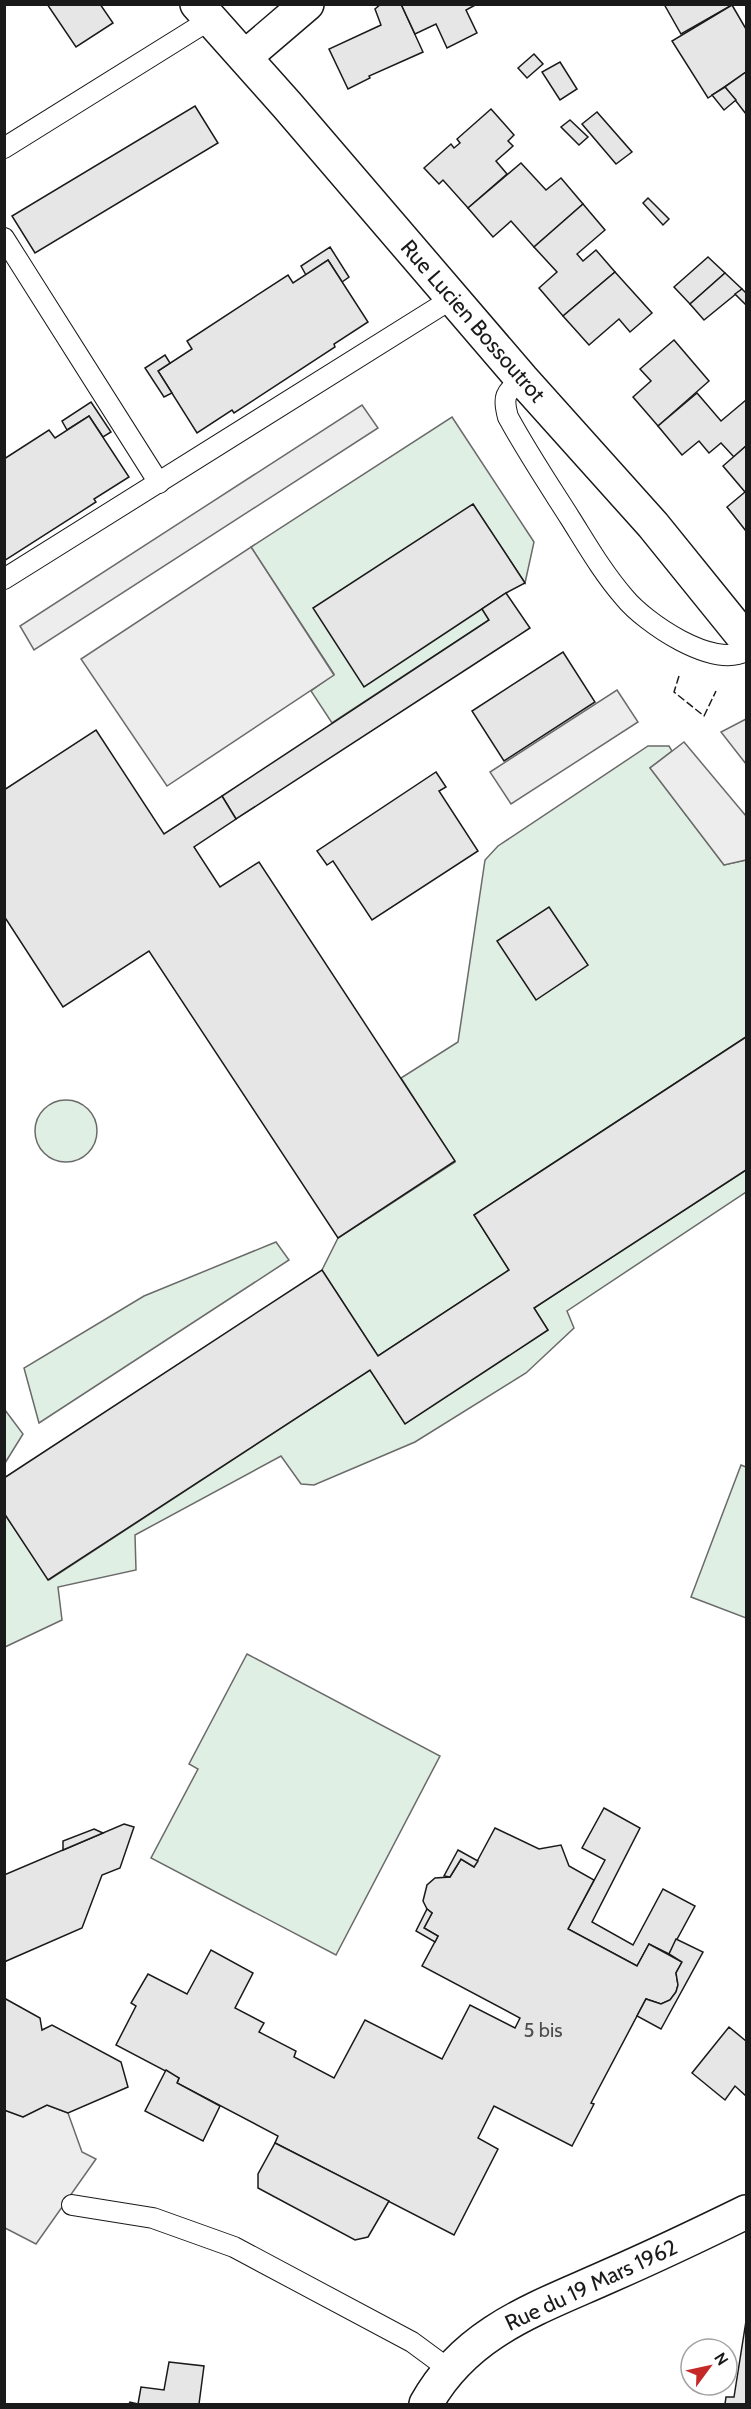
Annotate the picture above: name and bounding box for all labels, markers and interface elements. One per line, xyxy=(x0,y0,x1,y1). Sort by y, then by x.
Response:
street label: Rue Lucien Bossoutrot xyxy=(395,234,551,408)
house number: 5 bis xyxy=(524,2018,562,2042)
street label: Rue du 19 Mars 1962 xyxy=(501,2233,681,2337)
north arrow xyxy=(679,2337,739,2397)
text: N xyxy=(710,2349,732,2369)

